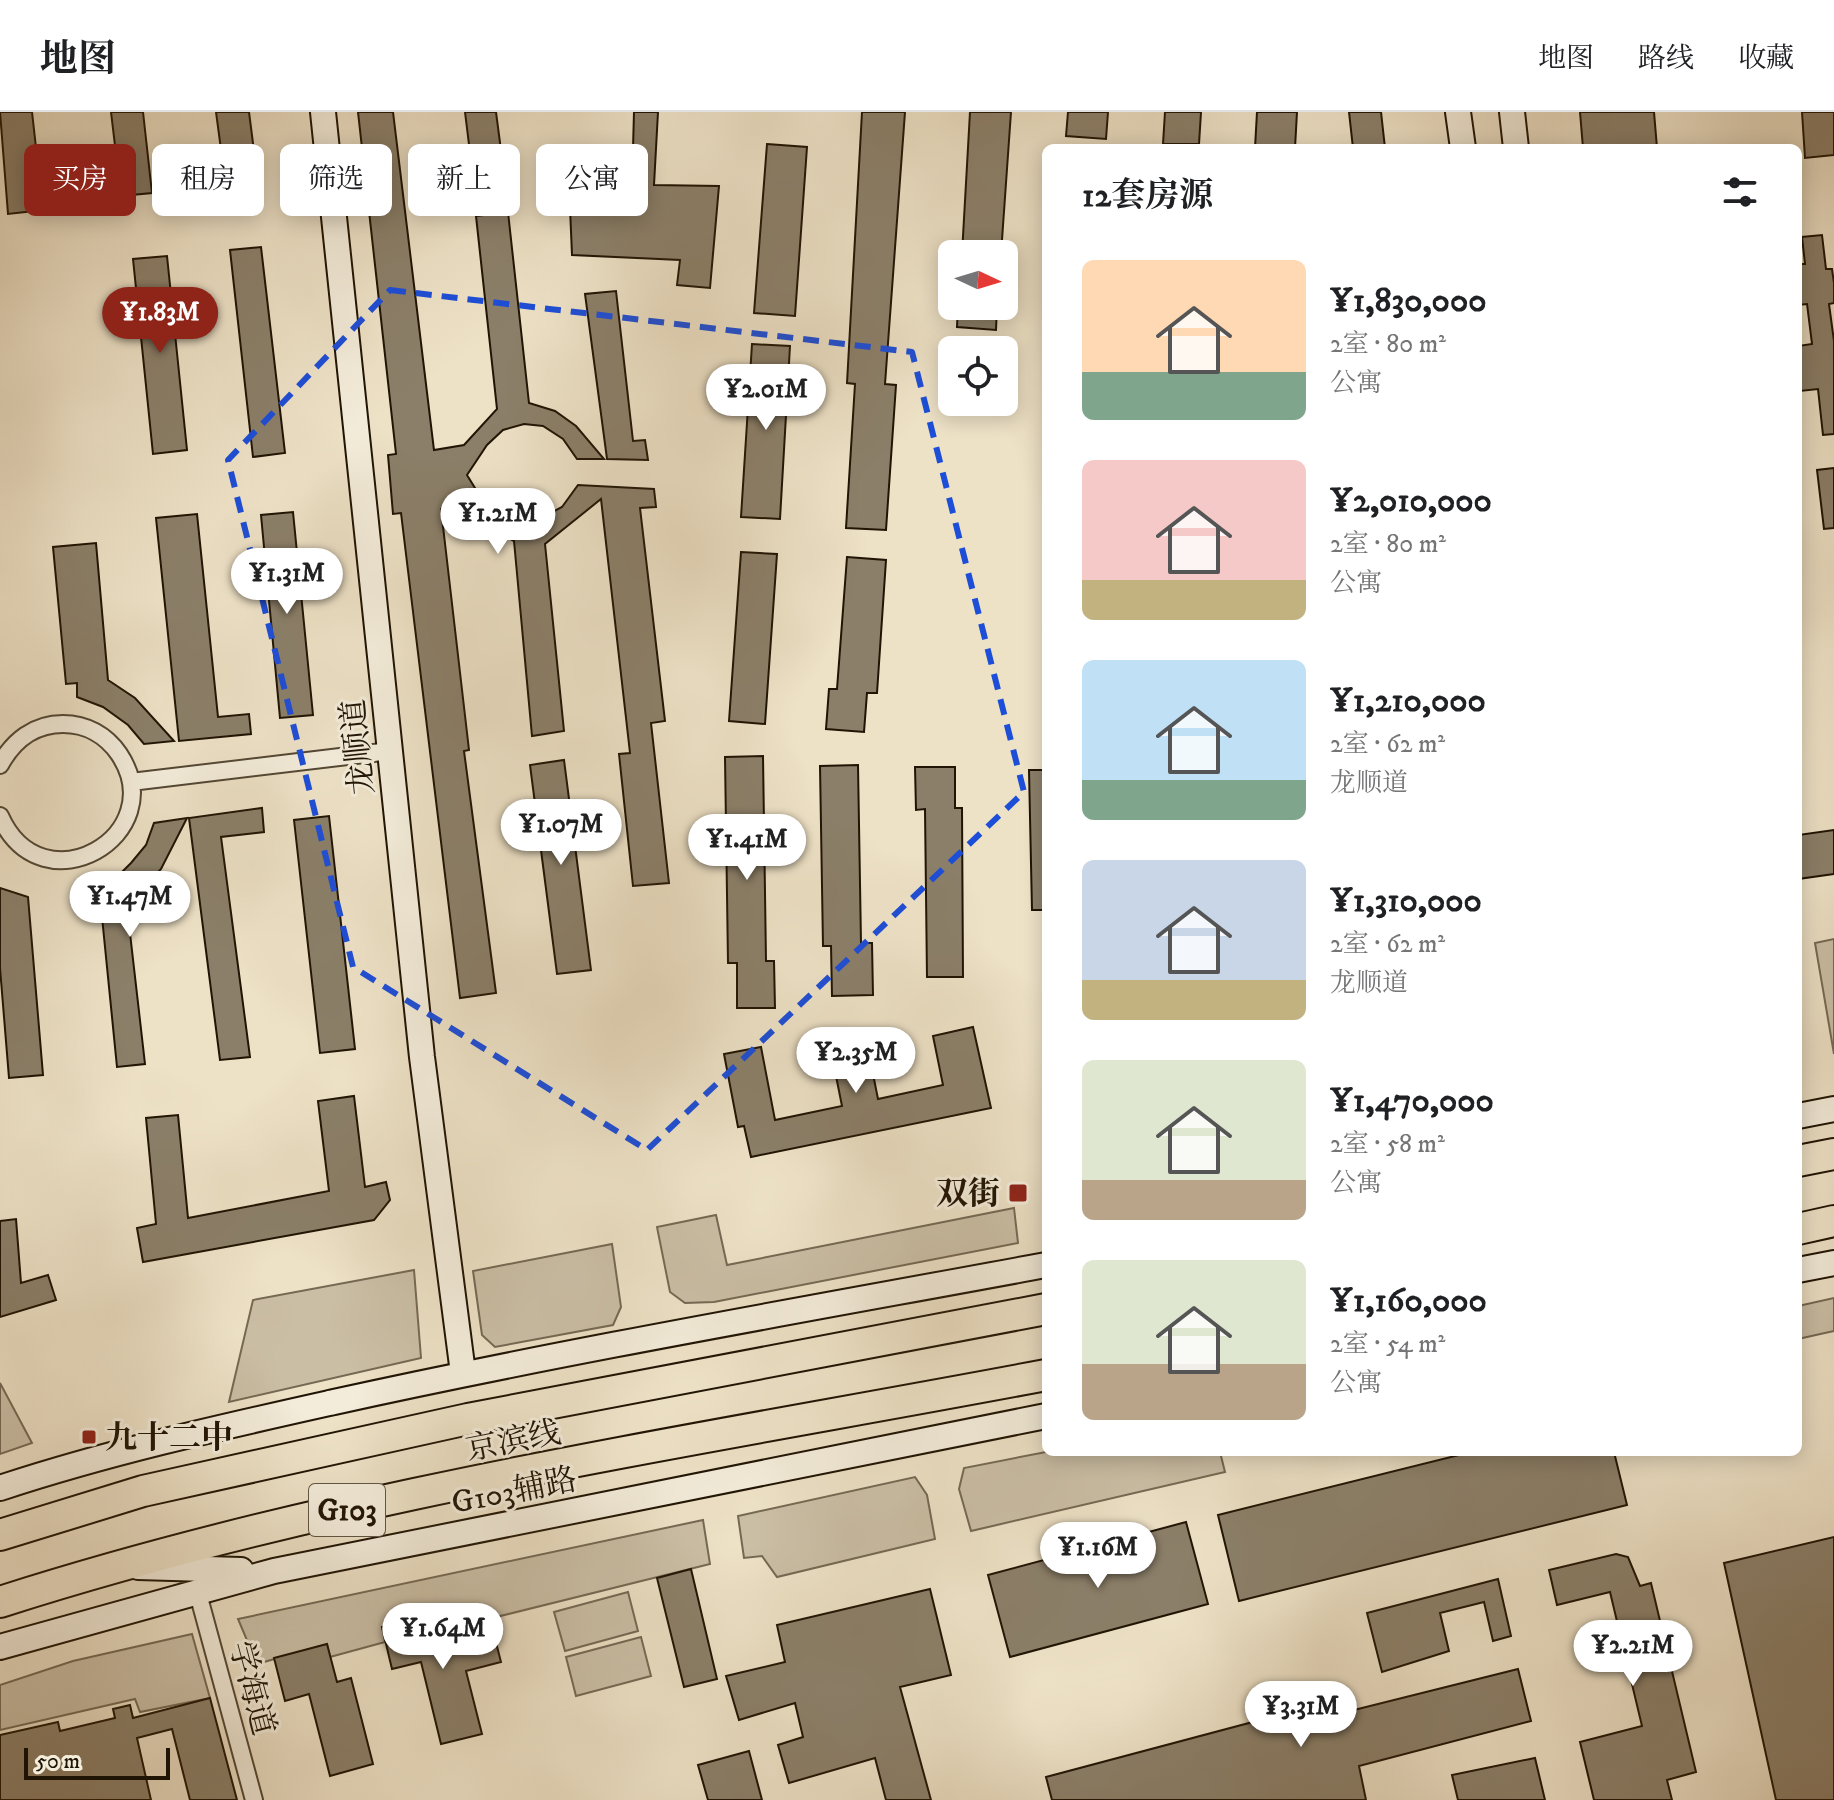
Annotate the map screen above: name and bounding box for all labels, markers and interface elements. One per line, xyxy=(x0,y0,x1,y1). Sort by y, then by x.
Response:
text: 地图 xyxy=(40,36,116,84)
text: 地图 xyxy=(1538,41,1594,76)
text: 路线 xyxy=(1638,41,1694,76)
text: 收藏 xyxy=(1738,41,1794,76)
chip: 买房 xyxy=(24,144,136,216)
chip: 租房 xyxy=(152,144,264,216)
chip: 筛选 xyxy=(280,144,392,216)
chip: 新上 xyxy=(408,144,520,216)
chip: 公寓 xyxy=(536,144,648,216)
icon: filters xyxy=(1718,170,1762,214)
text: 12套房源 xyxy=(1082,175,1213,217)
north arrow xyxy=(938,240,1018,320)
map controls xyxy=(938,240,1018,416)
text: ¥1,830,000 xyxy=(1330,280,1487,322)
pin: ¥1.83M xyxy=(95,287,225,355)
icon: home xyxy=(1146,292,1242,388)
text: ¥1.83M xyxy=(120,296,200,329)
text: 2室 · 80 m² xyxy=(1330,328,1446,361)
button: locate xyxy=(938,336,1018,416)
pin: ¥2.01M xyxy=(701,364,831,432)
text: 公寓 xyxy=(1330,367,1382,400)
text: ¥2.01M xyxy=(724,373,808,406)
text: ¥2,010,000 xyxy=(1330,480,1492,522)
pin: ¥1.21M xyxy=(433,488,563,556)
icon: home xyxy=(1146,492,1242,588)
text: ¥1.21M xyxy=(458,497,538,530)
text: 2室 · 80 m² xyxy=(1330,528,1446,561)
pin: ¥1.31M xyxy=(222,548,352,616)
text: ¥1.31M xyxy=(249,557,325,590)
text: 公寓 xyxy=(1330,567,1382,600)
text: ¥1,210,000 xyxy=(1330,680,1486,722)
icon: home xyxy=(1146,692,1242,788)
street label: 龙顺道 xyxy=(334,697,384,797)
text: 2室 · 62 m² xyxy=(1330,728,1445,761)
text: 龙顺道 xyxy=(1330,767,1408,800)
pin: ¥1.07M xyxy=(496,799,626,867)
text: ¥1.07M xyxy=(519,808,603,841)
pin: ¥1.41M xyxy=(682,814,812,882)
text: ¥1.41M xyxy=(706,823,788,856)
pin: ¥1.47M xyxy=(65,871,195,939)
text: ¥1.47M xyxy=(88,880,173,913)
text: ¥1,310,000 xyxy=(1330,880,1482,922)
icon: home xyxy=(1146,892,1242,988)
text: 2室 · 62 m² xyxy=(1330,928,1445,961)
text: 龙顺道 xyxy=(1330,967,1408,1000)
pin: ¥2.35M xyxy=(791,1027,921,1095)
text: ¥2.35M xyxy=(814,1036,898,1069)
text: ¥1,470,000 xyxy=(1330,1080,1494,1122)
icon: home xyxy=(1146,1092,1242,1188)
text: 2室 · 58 m² xyxy=(1330,1128,1445,1161)
text: 公寓 xyxy=(1330,1167,1382,1200)
place label: 双街 xyxy=(936,1175,1000,1215)
marker: 双街 xyxy=(1007,1182,1029,1204)
text: ¥1,160,000 xyxy=(1330,1280,1487,1322)
icon: home xyxy=(1146,1292,1242,1388)
text: 2室 · 54 m² xyxy=(1330,1328,1445,1361)
text: 公寓 xyxy=(1330,1367,1382,1400)
street label: 京滨线 xyxy=(462,1413,564,1471)
place label: 九十二中 xyxy=(105,1419,233,1459)
marker: 九十二中 xyxy=(80,1428,98,1446)
street label: G103辅路 xyxy=(448,1460,581,1524)
road number: G103 xyxy=(309,1484,385,1536)
pin: ¥1.16M xyxy=(1033,1522,1163,1590)
text: ¥1.16M xyxy=(1058,1531,1138,1564)
pin: ¥1.64M xyxy=(378,1603,508,1671)
text: ¥1.64M xyxy=(400,1612,486,1645)
pin: ¥2.21M xyxy=(1568,1620,1698,1688)
text: ¥2.21M xyxy=(1592,1629,1674,1662)
street label: 学海道 xyxy=(219,1637,283,1740)
pin: ¥3.31M xyxy=(1236,1681,1366,1749)
text: ¥3.31M xyxy=(1263,1690,1339,1723)
scale bar xyxy=(24,1744,170,1780)
text: 50 m xyxy=(36,1748,80,1775)

